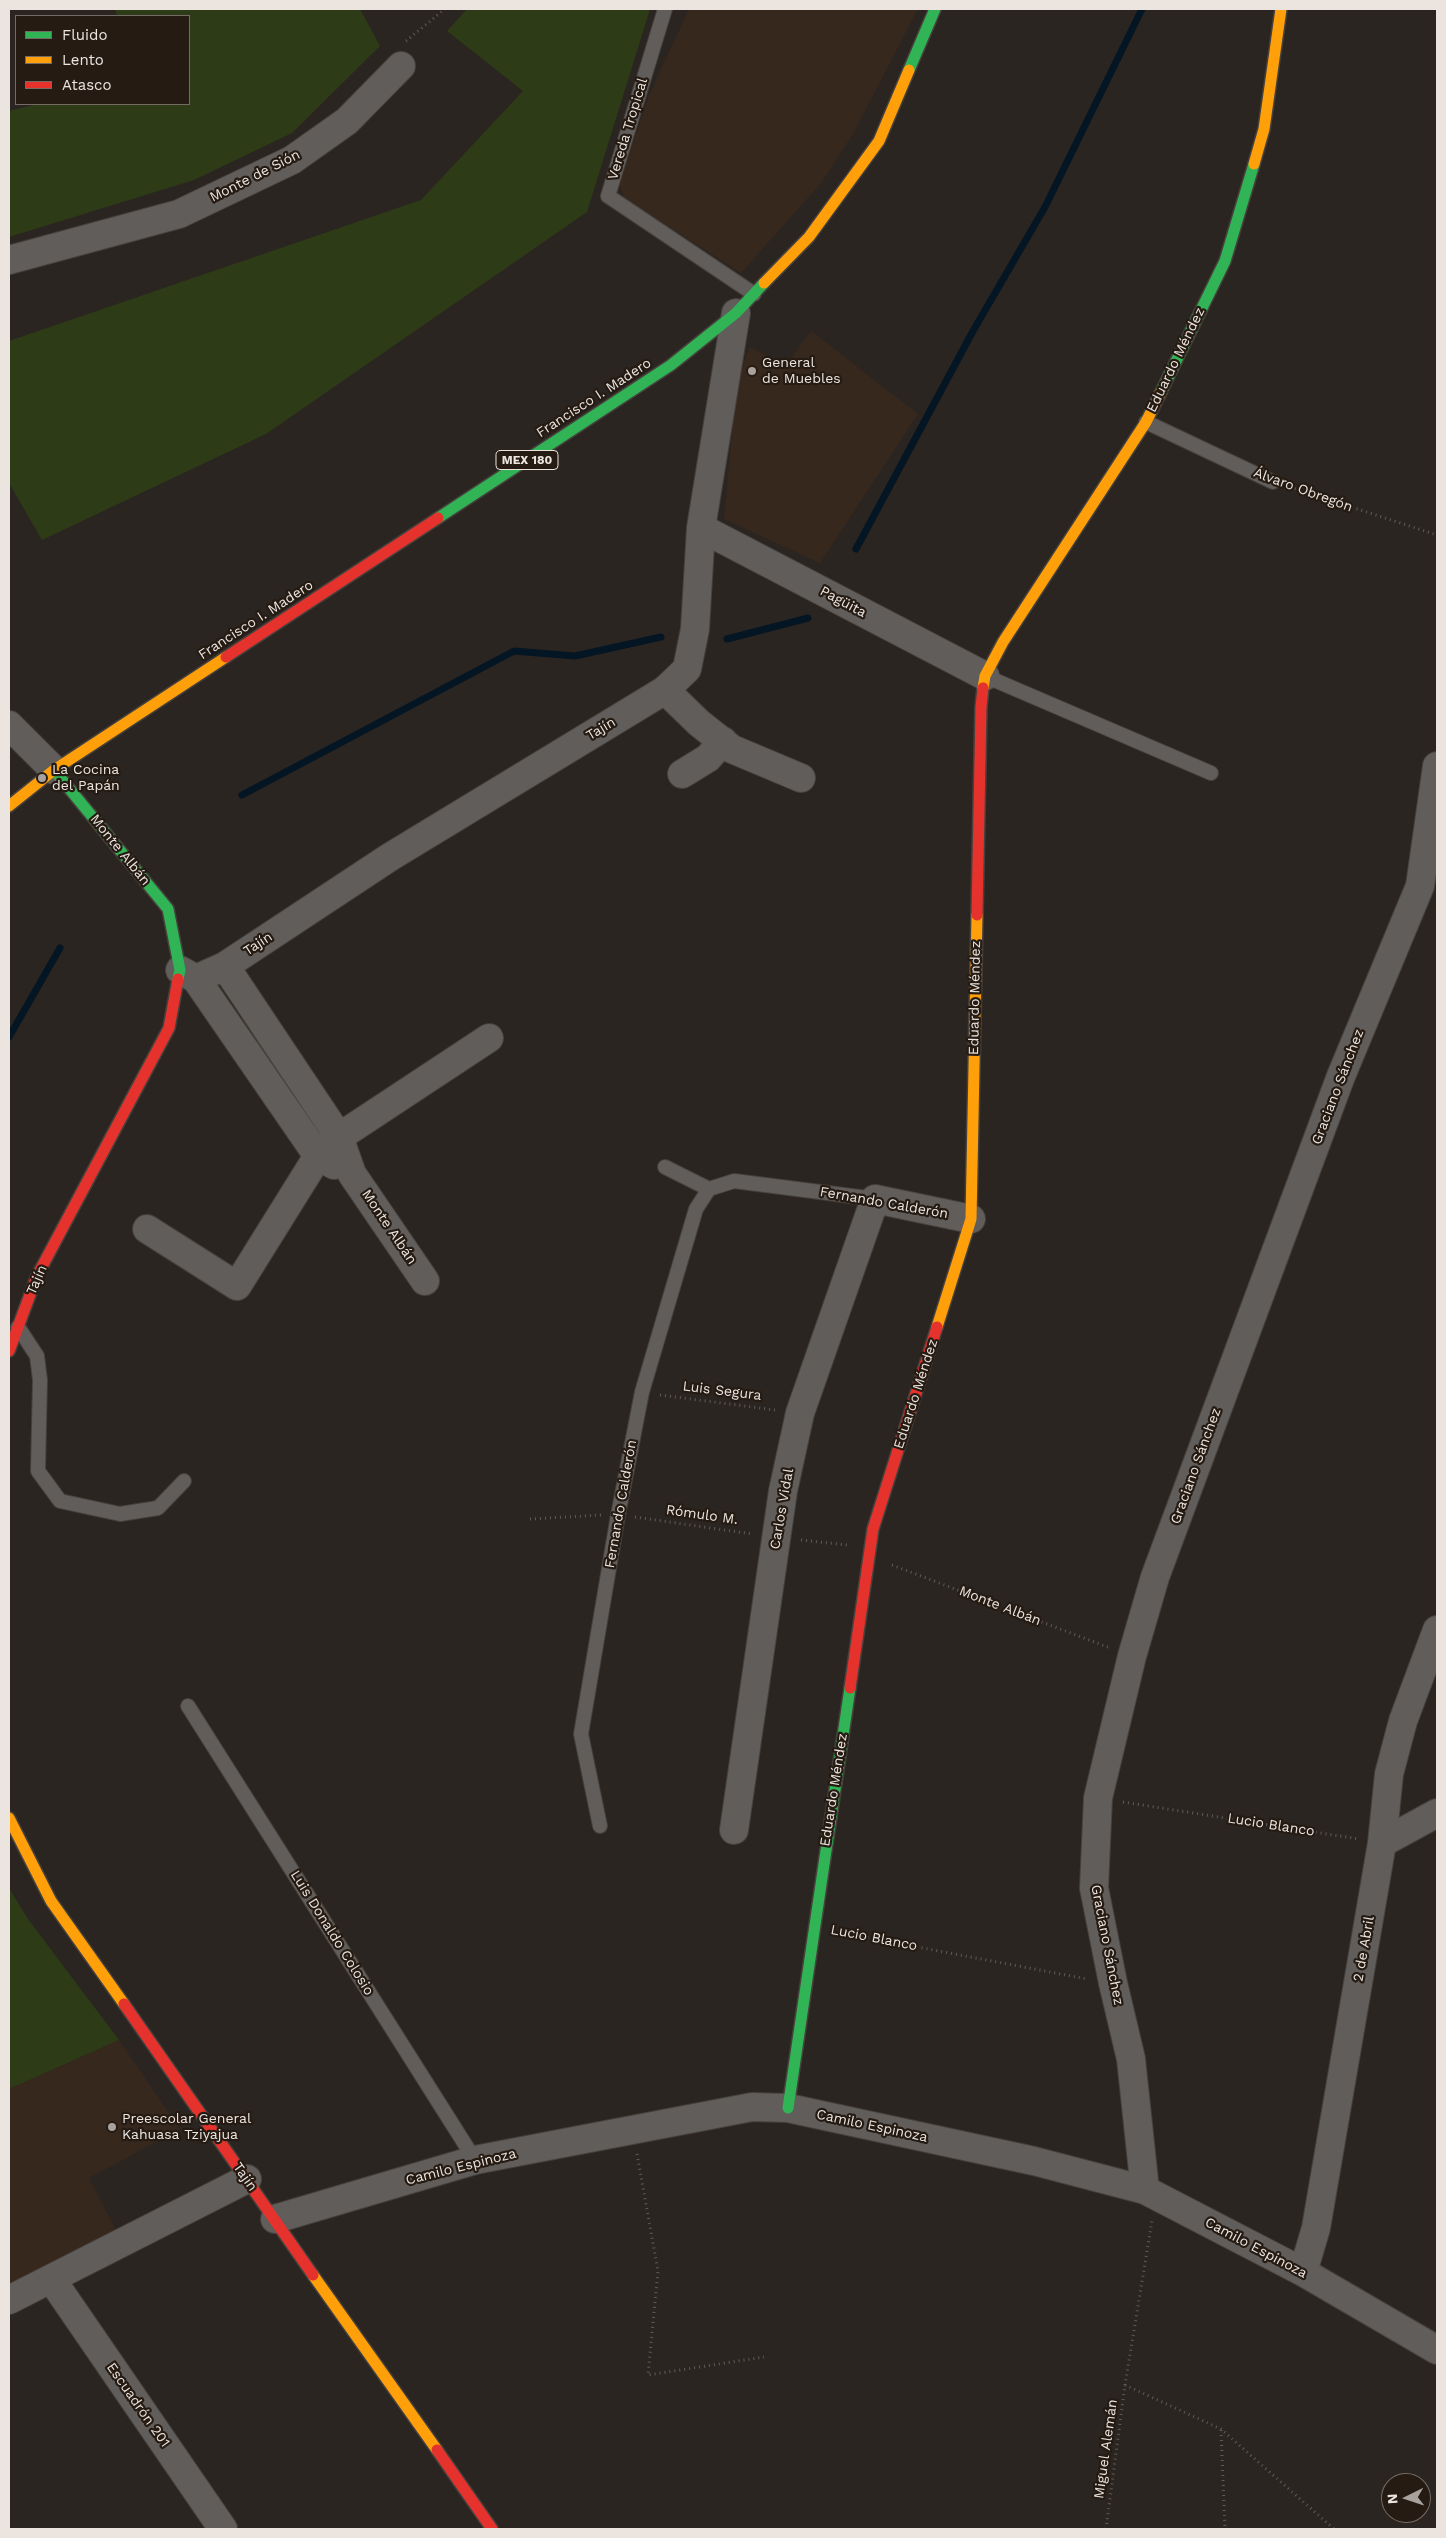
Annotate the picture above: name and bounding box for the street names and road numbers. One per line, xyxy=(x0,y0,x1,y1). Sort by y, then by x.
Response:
street label: Vereda Tropical xyxy=(605,76,651,182)
street label: Monte de Sión xyxy=(207,146,303,206)
street label: Eduardo Méndez xyxy=(1143,305,1209,415)
street label: Francisco I. Madero xyxy=(534,355,654,441)
road number: MEX 180 xyxy=(496,450,558,470)
street label: Álvaro Obregón xyxy=(1251,464,1355,516)
street label: Francisco I. Madero xyxy=(196,577,316,663)
street label: Pagüita xyxy=(817,583,869,621)
street label: Tajín xyxy=(583,714,619,744)
street label: Monte Albán xyxy=(86,811,154,889)
street label: Tajín xyxy=(240,928,276,960)
street label: Eduardo Méndez xyxy=(966,941,984,1055)
street label: Graciano Sánchez xyxy=(1308,1027,1368,1147)
street label: Fernando Calderón xyxy=(819,1183,949,1223)
street label: Monte Albán xyxy=(358,1186,420,1268)
street label: Tajín xyxy=(23,1262,51,1298)
street label: Eduardo Méndez xyxy=(890,1337,942,1451)
street label: Luis Segura xyxy=(682,1378,762,1404)
street label: Graciano Sánchez xyxy=(1167,1406,1225,1526)
street label: Fernando Calderón xyxy=(601,1439,641,1569)
street label: Carlos Vidal xyxy=(767,1467,797,1551)
street label: Rómulo M. xyxy=(665,1502,739,1528)
street label: Monte Albán xyxy=(957,1583,1043,1629)
street label: Eduardo Méndez xyxy=(817,1732,851,1848)
street label: Lucio Blanco xyxy=(1226,1810,1316,1840)
street label: Luis Donaldo Colosio xyxy=(287,1867,377,1999)
street label: Graciano Sánchez xyxy=(1087,1883,1127,2007)
street label: 2 de Abril xyxy=(1350,1915,1378,1983)
street label: Lucio Blanco xyxy=(829,1921,919,1955)
street label: Camilo Espinoza xyxy=(815,2106,929,2146)
street label: Camilo Espinoza xyxy=(404,2145,518,2189)
street label: Tajín xyxy=(229,2159,261,2195)
street label: Camilo Espinoza xyxy=(1202,2214,1310,2282)
street label: Escuadrón 201 xyxy=(103,2360,173,2450)
street label: Miguel Alemán xyxy=(1091,2398,1121,2500)

